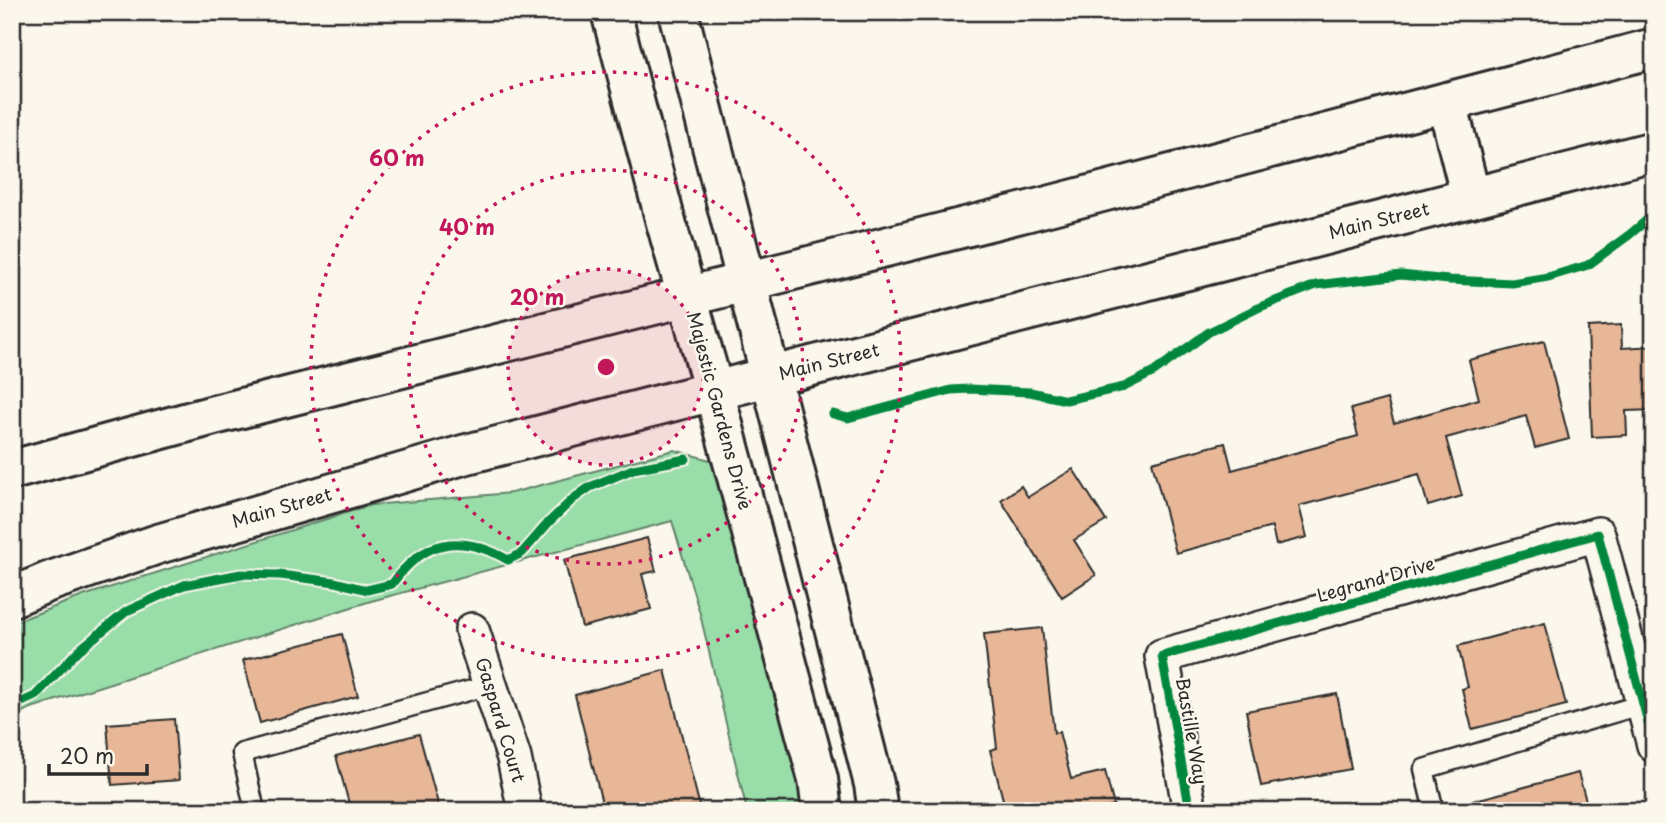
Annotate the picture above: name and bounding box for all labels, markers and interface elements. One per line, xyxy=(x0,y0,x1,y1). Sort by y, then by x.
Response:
text: 60 m xyxy=(369,141,425,173)
street label: Main Street xyxy=(1326,194,1432,245)
text: 40 m xyxy=(439,210,495,242)
text: 20 m xyxy=(510,280,564,312)
street label: Majestic Gardens Drive xyxy=(681,309,760,512)
street label: Main Street xyxy=(776,335,882,386)
centre of rings xyxy=(594,355,618,379)
street label: Main Street xyxy=(229,479,335,534)
street label: Legrand Drive xyxy=(1313,549,1438,608)
street label: Gaspard Court xyxy=(470,654,533,785)
street label: Bastille Way xyxy=(1170,675,1215,786)
scale bar xyxy=(49,732,147,776)
text: 20 m xyxy=(60,739,114,771)

